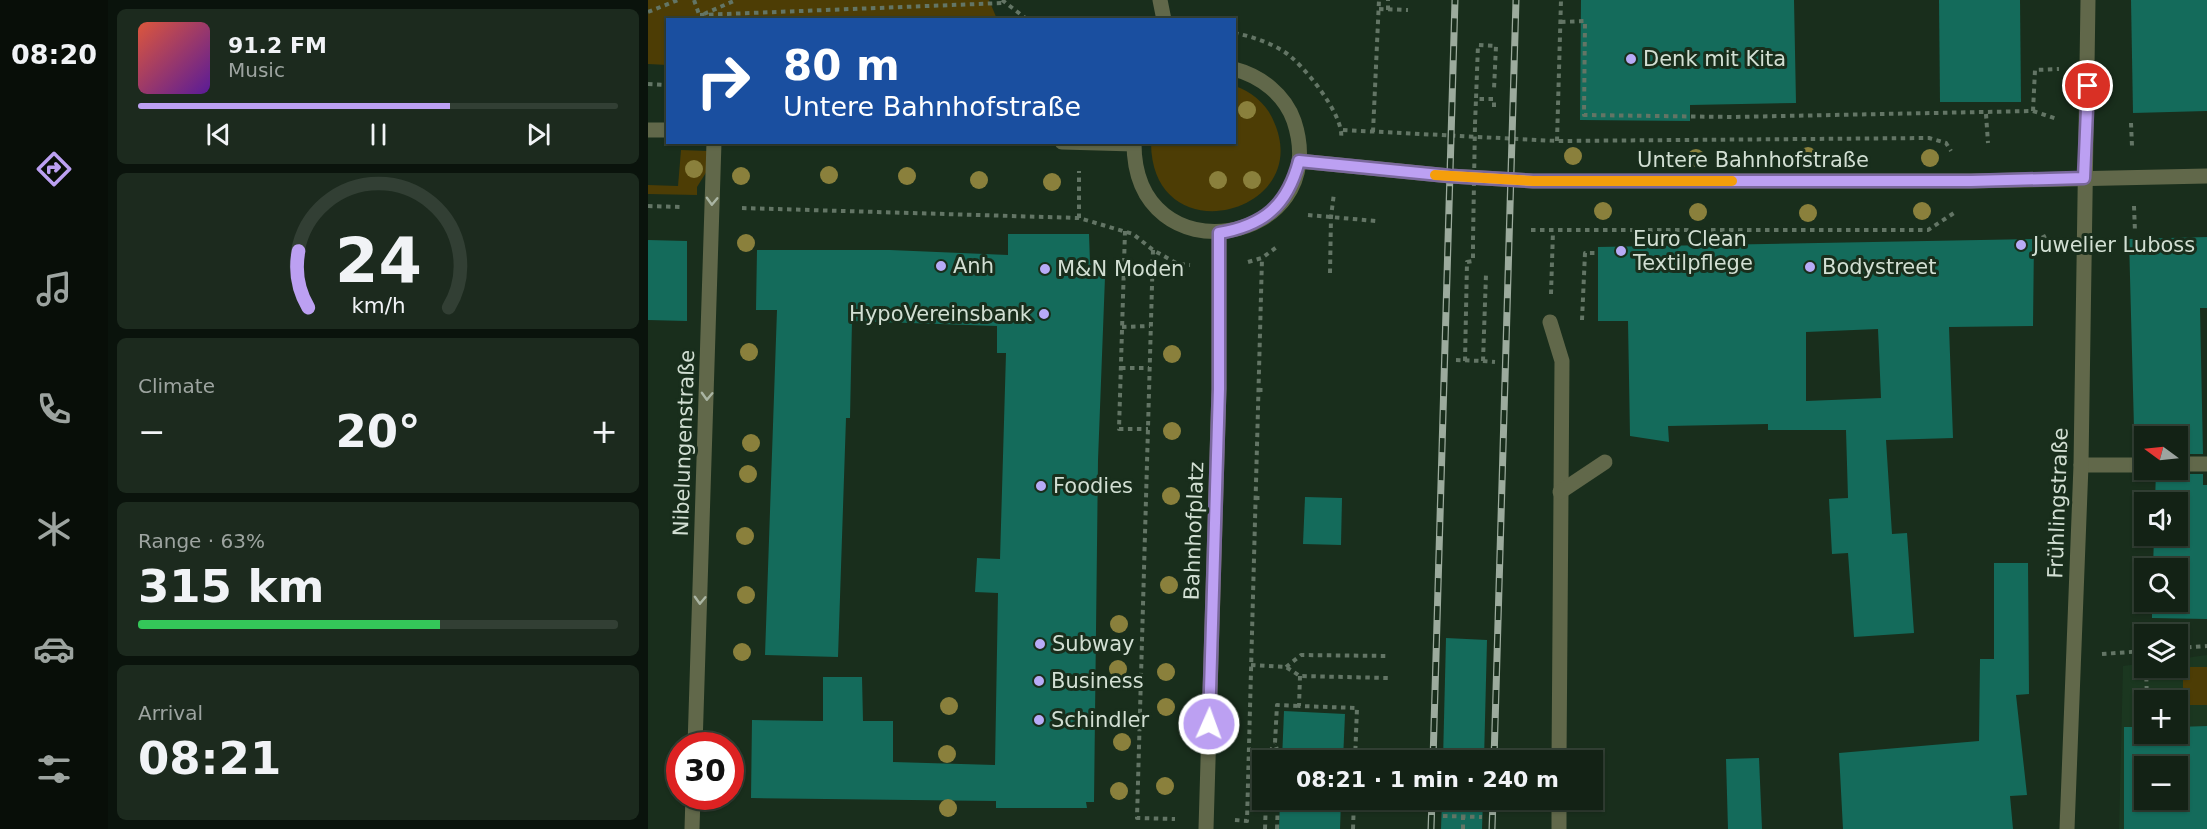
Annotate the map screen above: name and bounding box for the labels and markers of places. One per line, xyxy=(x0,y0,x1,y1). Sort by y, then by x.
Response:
place label: Denk mit Kita xyxy=(1643,47,1786,71)
marker: Denk mit Kita xyxy=(1624,52,1638,66)
pin xyxy=(2062,60,2113,111)
place label: Euro Clean Textilpflege xyxy=(1632,227,1753,275)
place label: Juwelier Luboss xyxy=(2031,233,2195,257)
marker: Juwelier Luboss xyxy=(2014,238,2028,252)
marker: Euro Clean Textilpflege xyxy=(1614,244,1628,258)
place label: Anh xyxy=(953,254,994,278)
place label: Bodystreet xyxy=(1822,255,1936,279)
place label: M&N Moden xyxy=(1057,257,1184,281)
marker: Anh xyxy=(934,259,948,273)
marker: Bodystreet xyxy=(1803,260,1817,274)
marker: M&N Moden xyxy=(1038,262,1052,276)
place label: HypoVereinsbank xyxy=(849,302,1033,326)
marker: HypoVereinsbank xyxy=(1037,307,1051,321)
place label: Foodies xyxy=(1053,474,1133,498)
marker: Foodies xyxy=(1034,479,1048,493)
place label: Subway xyxy=(1052,632,1134,656)
marker: Subway xyxy=(1033,637,1047,651)
place label: Business xyxy=(1051,669,1144,693)
marker: Business xyxy=(1032,674,1046,688)
place label: Schindler xyxy=(1051,708,1149,732)
marker: Schindler xyxy=(1032,713,1046,727)

